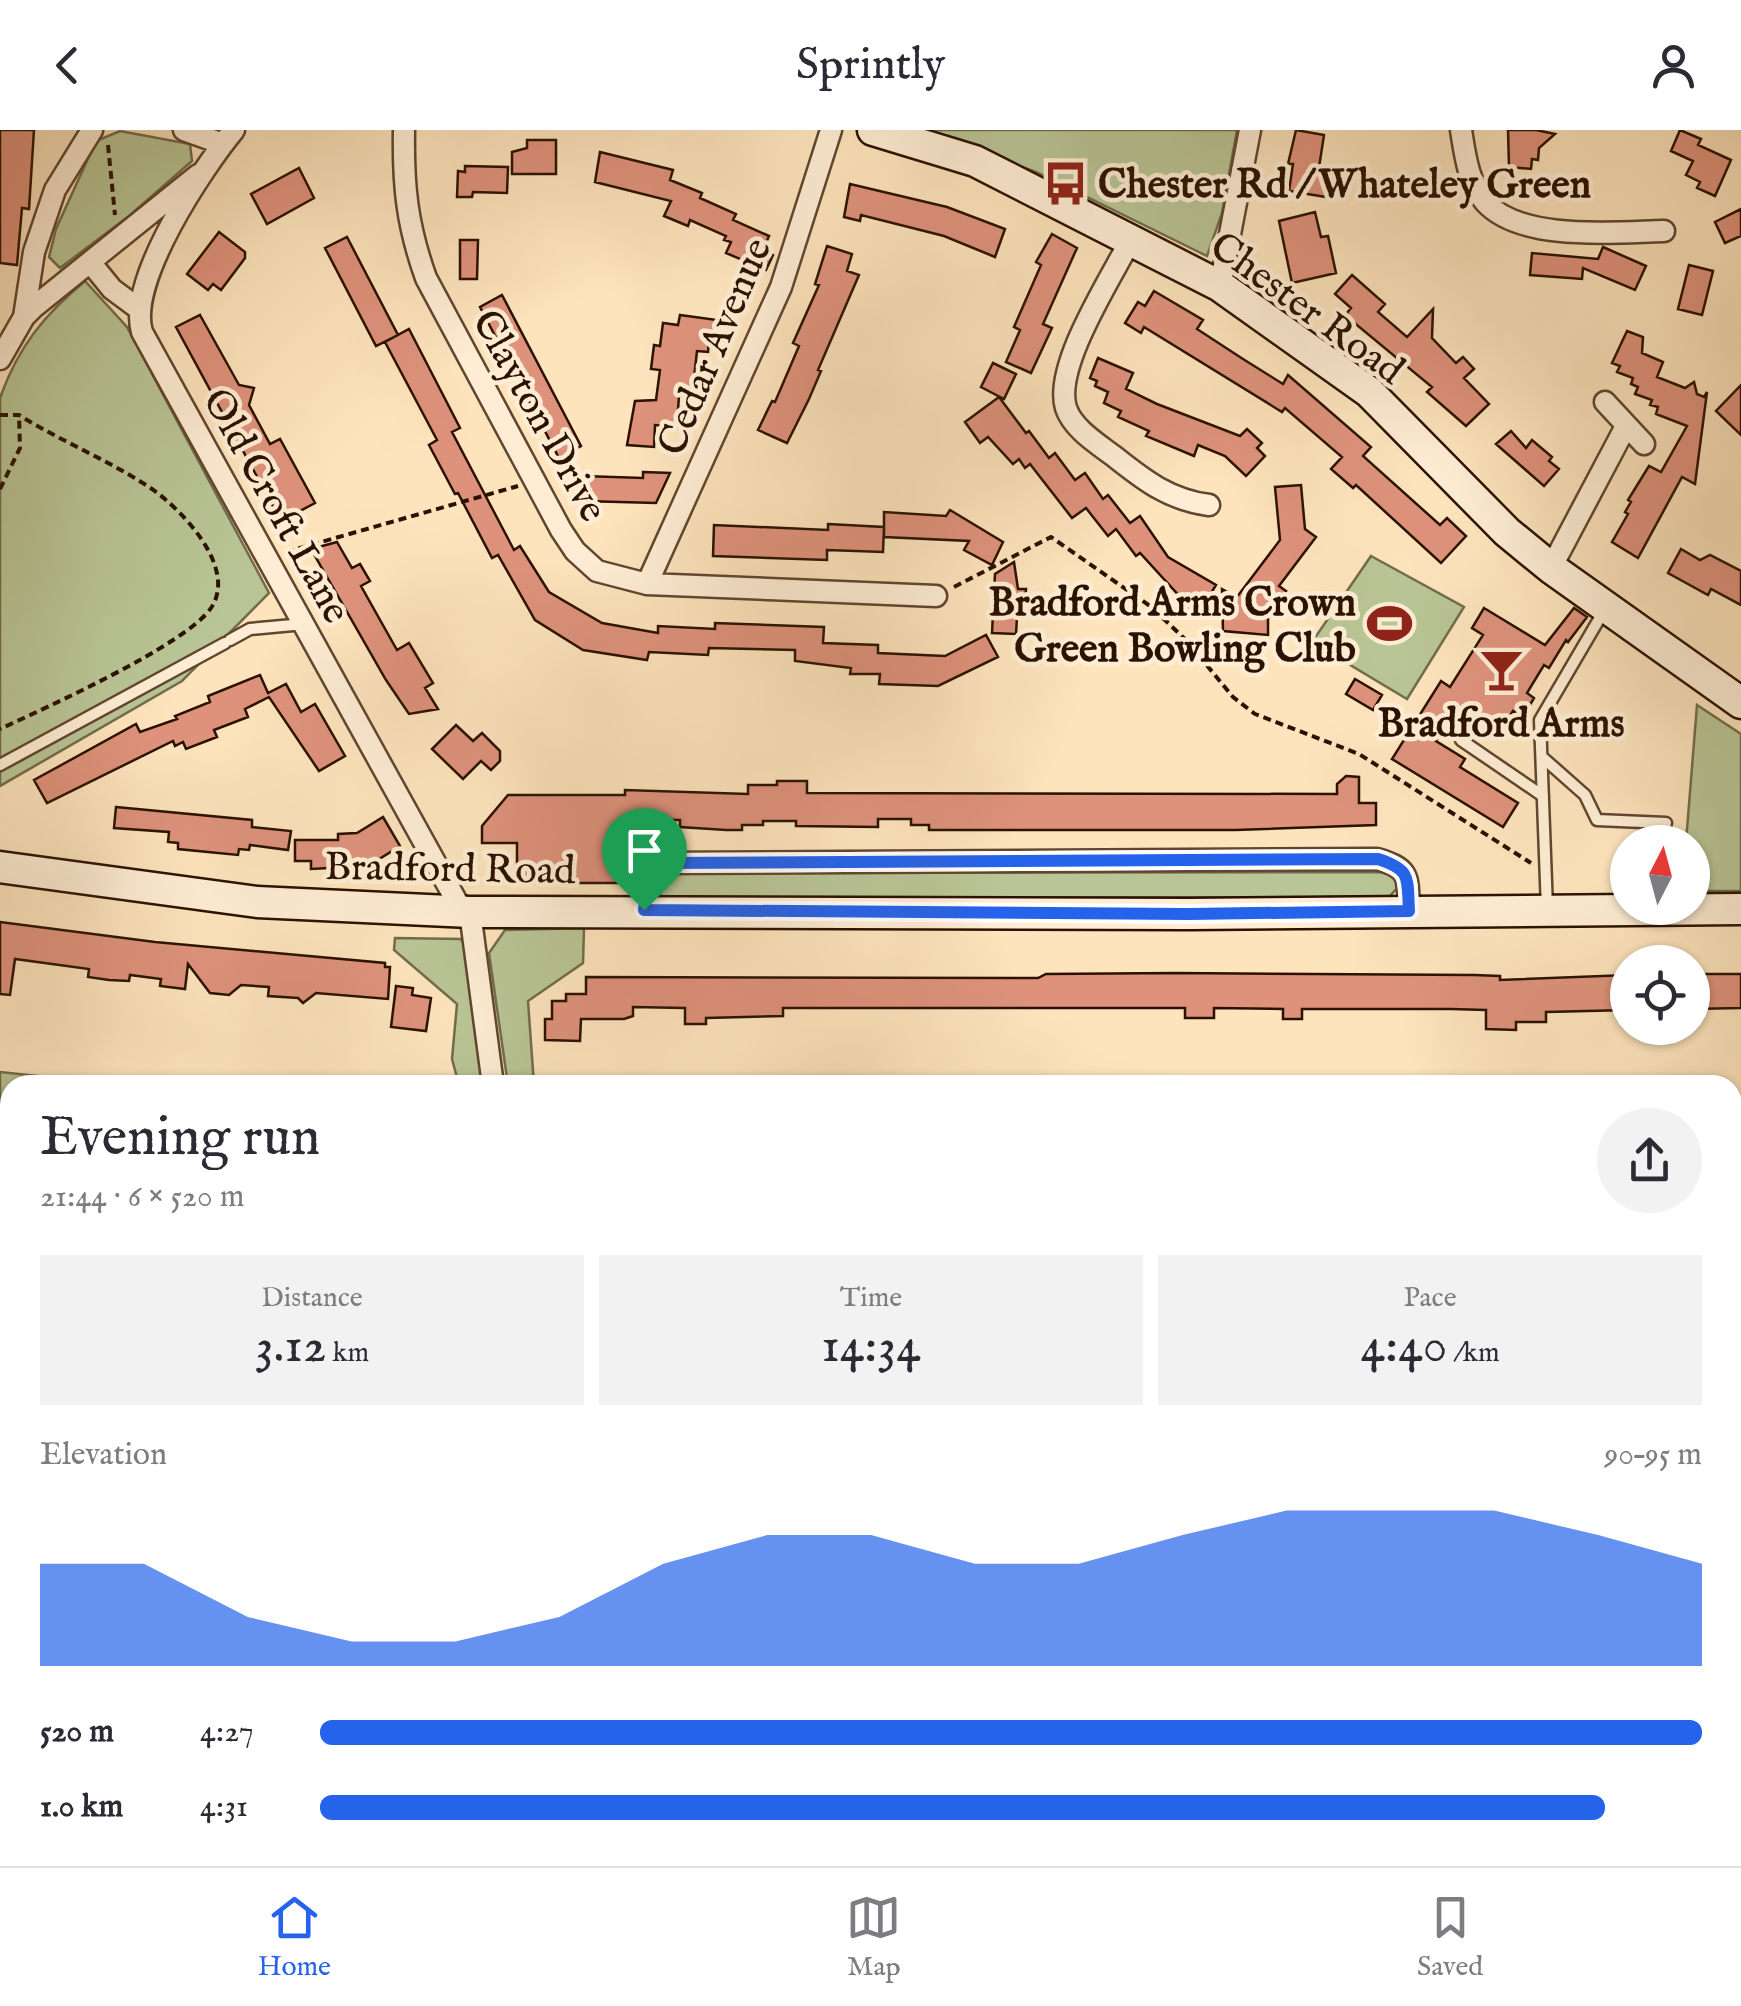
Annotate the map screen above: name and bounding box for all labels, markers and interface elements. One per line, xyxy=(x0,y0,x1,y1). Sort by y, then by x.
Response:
text: Sprintly xyxy=(796,37,945,94)
icon: back xyxy=(40,38,95,93)
icon: person xyxy=(1646,38,1701,93)
bus stop icon: Chester Rd / Whateley Green xyxy=(1041,159,1089,207)
place label: Chester Rd / Whateley Green xyxy=(1098,161,1591,212)
street label: Chester Road xyxy=(1199,222,1414,398)
street label: Cedar Avenue xyxy=(648,231,785,464)
street label: Clayton Drive xyxy=(459,302,617,532)
street label: Old Croft Lane xyxy=(189,380,360,633)
place label: Bradford Arms Crown Green Bowling Club xyxy=(989,579,1356,676)
sports icon: Bradford Arms Crown Green Bowling Club xyxy=(1365,600,1413,648)
bar icon: Bradford Arms xyxy=(1477,645,1525,693)
place label: Bradford Arms xyxy=(1378,700,1624,751)
pin xyxy=(602,808,687,911)
icon: arrive xyxy=(617,823,672,878)
north arrow xyxy=(1610,825,1710,925)
map controls xyxy=(1610,825,1710,1045)
street label: Bradford Road xyxy=(324,843,576,898)
button: locate xyxy=(1610,945,1710,1045)
text: Evening run xyxy=(40,1104,320,1174)
button: share xyxy=(1597,1108,1702,1213)
text: 21:44 · 6 × 520 m xyxy=(40,1177,244,1218)
text: Distance xyxy=(261,1281,363,1316)
text: Time xyxy=(840,1281,902,1316)
text: Pace xyxy=(1404,1281,1456,1316)
text: 3.12 xyxy=(255,1316,326,1379)
text: 14:34 xyxy=(821,1316,921,1379)
text: 4:40 xyxy=(1360,1316,1447,1379)
text: km xyxy=(326,1336,369,1371)
text: /km xyxy=(1447,1336,1500,1371)
text: Elevation xyxy=(40,1435,167,1476)
text: 90–95 m xyxy=(1604,1435,1702,1476)
text: 520 m xyxy=(40,1712,114,1753)
text: 4:27 xyxy=(200,1712,254,1753)
text: 1.0 km xyxy=(40,1787,123,1828)
text: 4:31 xyxy=(200,1787,248,1828)
tab: Home xyxy=(258,1890,331,1985)
tab: Map xyxy=(846,1890,901,1985)
tab: Saved xyxy=(1417,1890,1483,1985)

